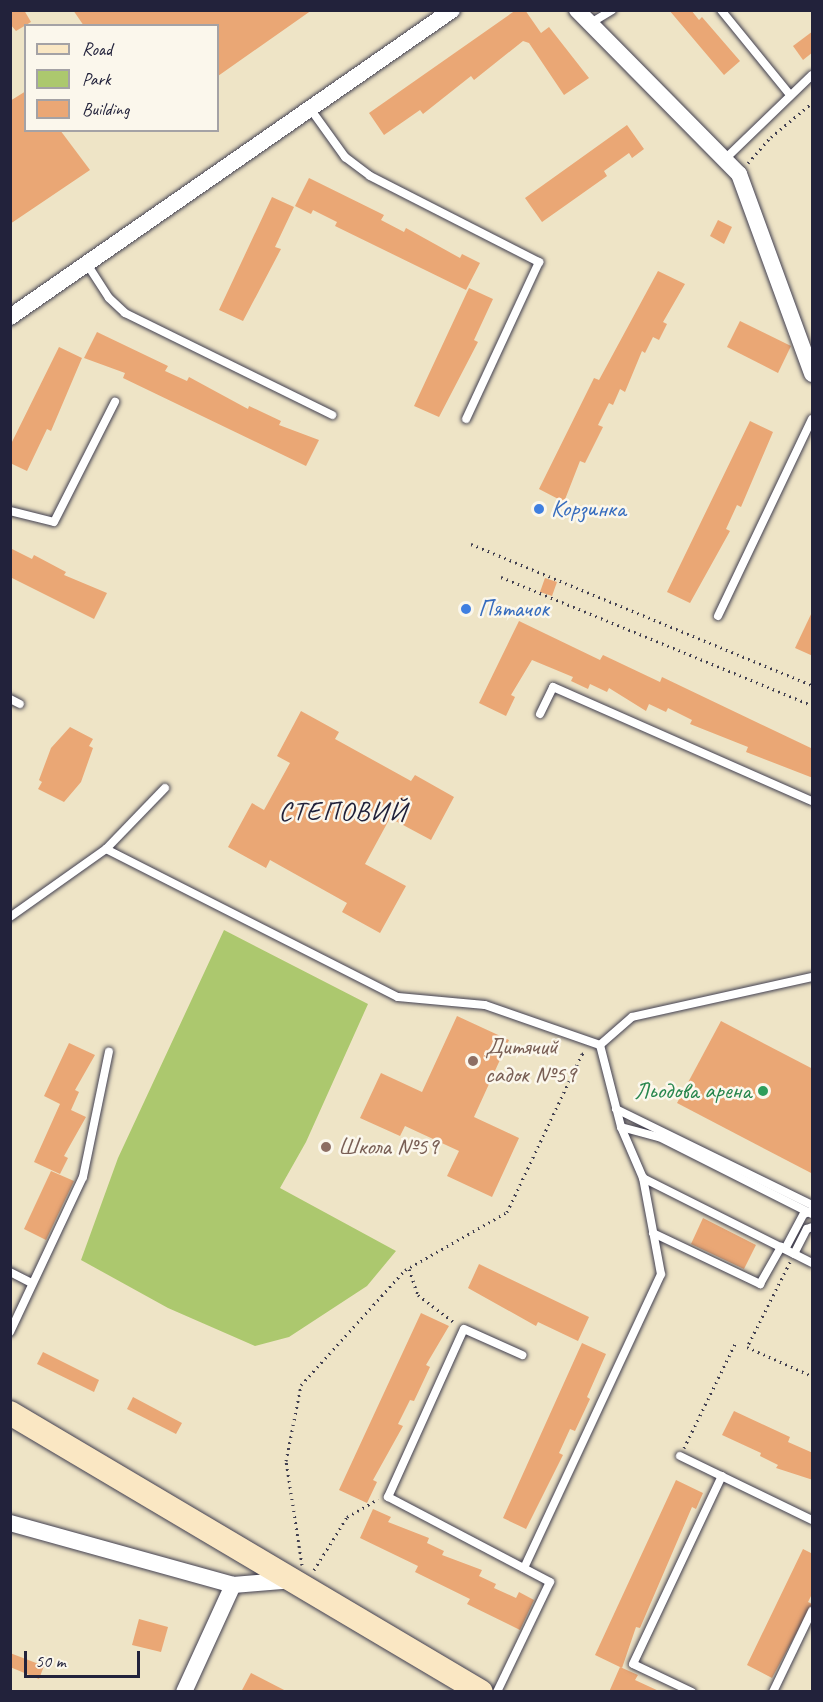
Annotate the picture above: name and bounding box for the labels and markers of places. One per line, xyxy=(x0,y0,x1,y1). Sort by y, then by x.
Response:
place label: Корзинка xyxy=(551,495,626,523)
marker: Корзинка xyxy=(532,502,546,516)
place label: Пятачок xyxy=(478,595,549,623)
marker: Пятачок xyxy=(459,602,473,616)
place label: Дитячий садок №59 xyxy=(485,1033,576,1089)
marker: Дитячий садок №59 xyxy=(466,1054,480,1068)
place label: Льодова арена xyxy=(634,1077,751,1105)
marker: Льодова арена xyxy=(756,1084,770,1098)
place label: Школа №59 xyxy=(338,1133,438,1161)
marker: Школа №59 xyxy=(319,1140,333,1154)

